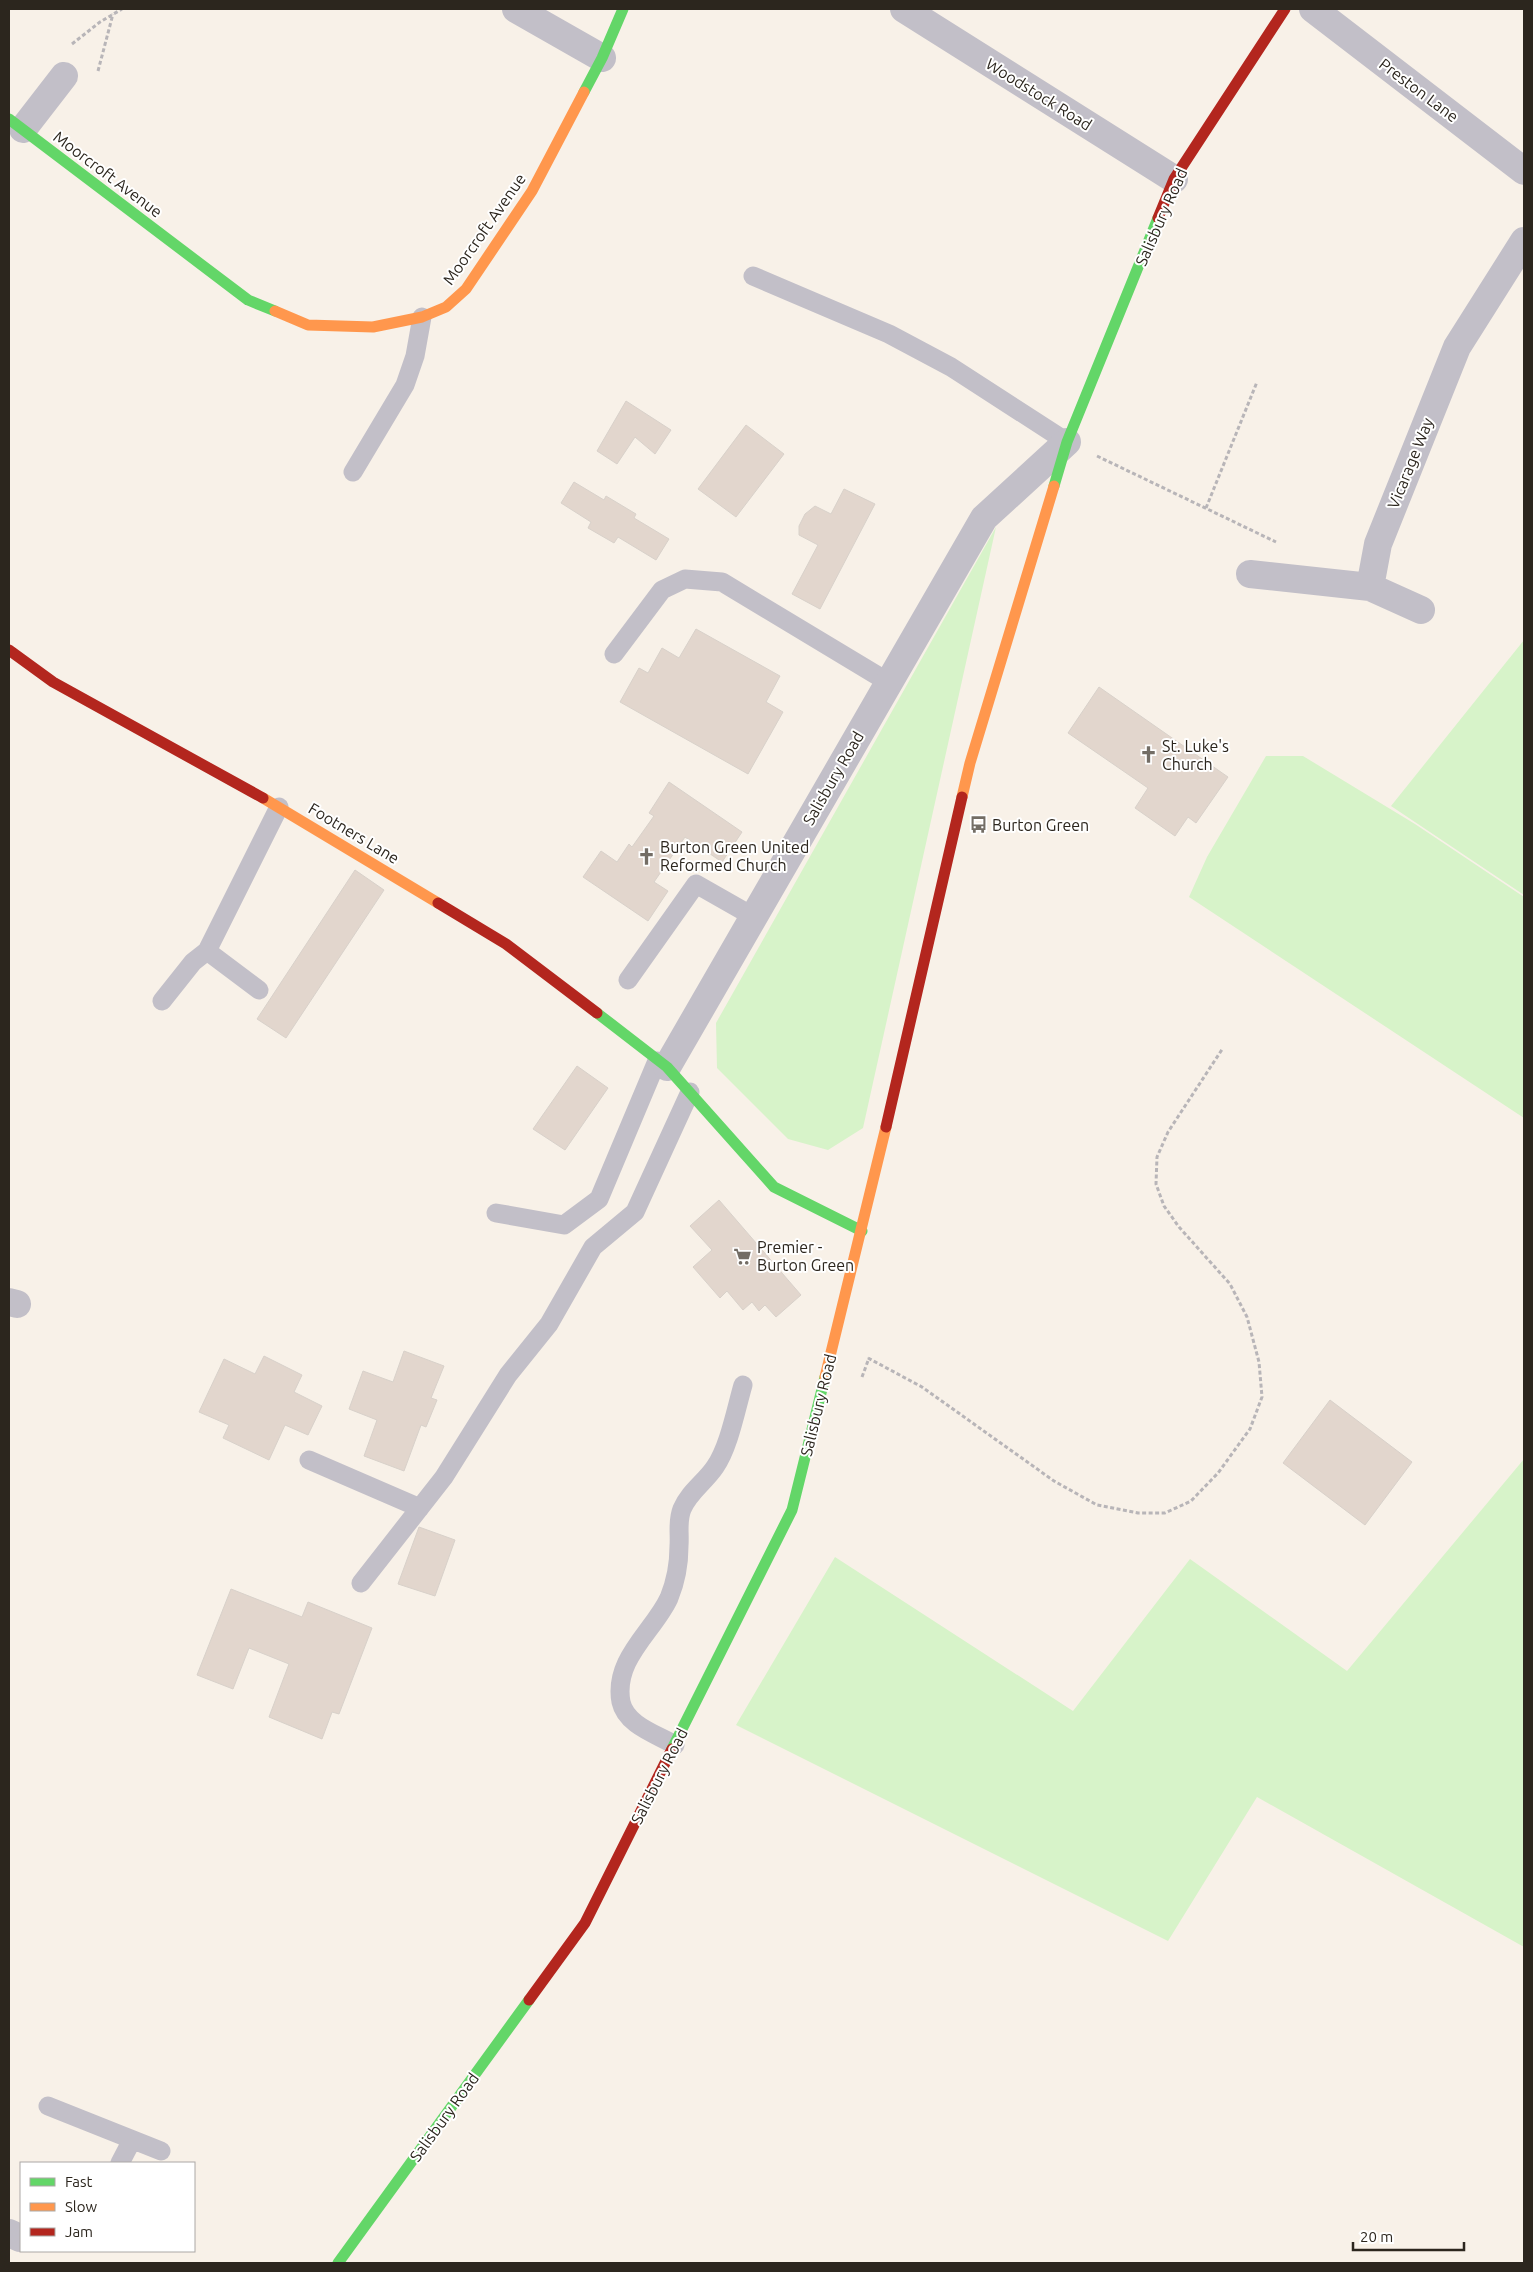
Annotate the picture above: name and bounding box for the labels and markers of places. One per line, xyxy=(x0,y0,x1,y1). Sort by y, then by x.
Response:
place label: St. Luke's Church xyxy=(1162,737,1229,773)
church icon: St. Luke's Church xyxy=(1138,745,1158,765)
bus stop icon: Burton Green xyxy=(968,815,988,835)
place label: Burton Green xyxy=(992,816,1089,834)
place label: Burton Green United Reformed Church xyxy=(660,838,809,874)
church icon: Burton Green United Reformed Church xyxy=(636,846,656,866)
place label: Premier - Burton Green xyxy=(757,1238,854,1274)
supermarket icon: Premier - Burton Green xyxy=(733,1246,753,1266)

